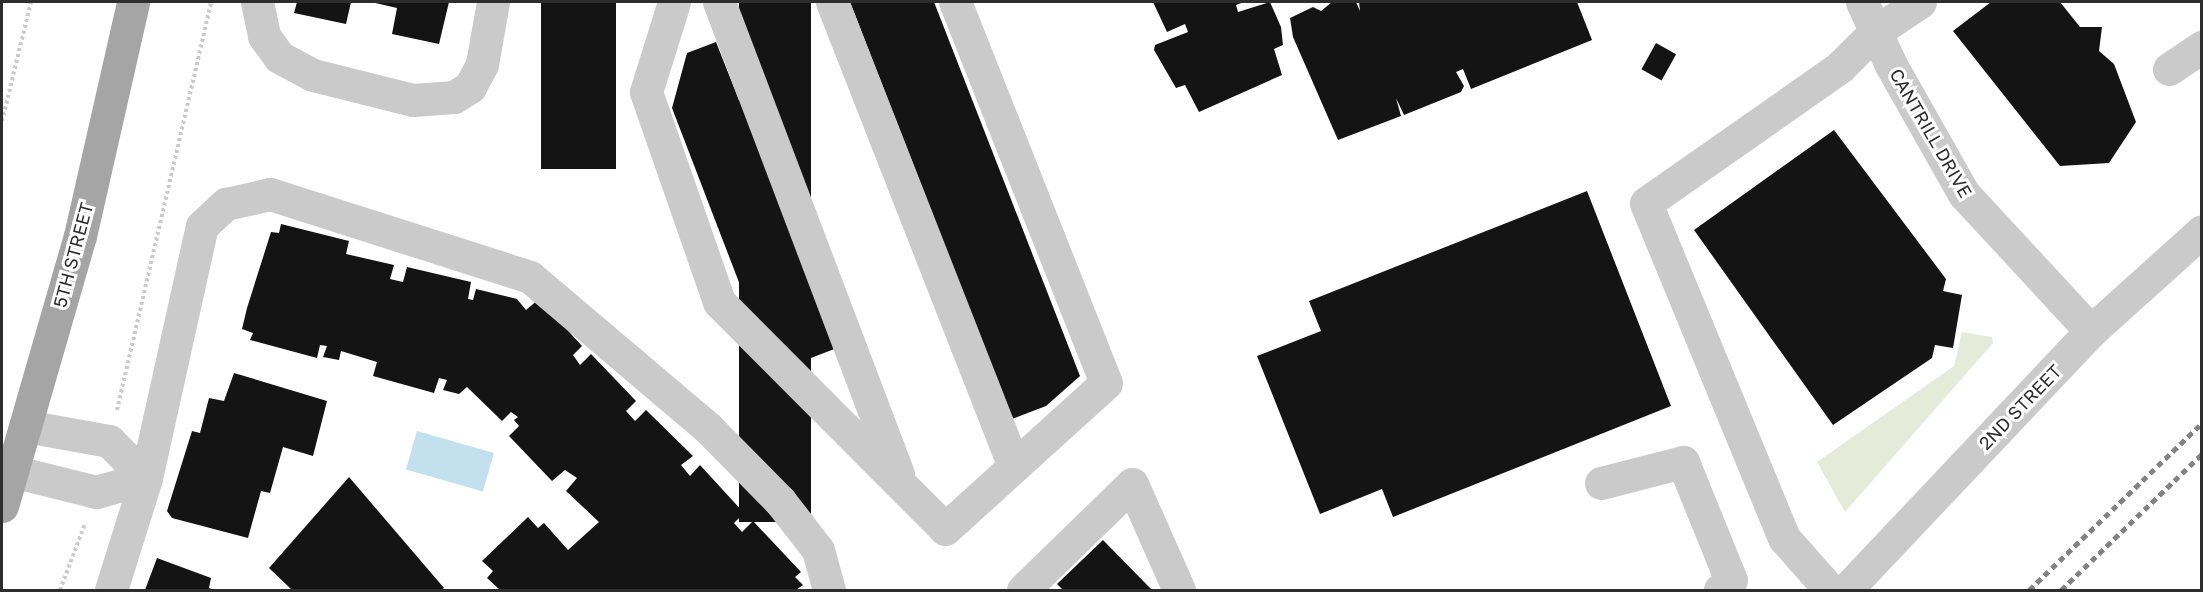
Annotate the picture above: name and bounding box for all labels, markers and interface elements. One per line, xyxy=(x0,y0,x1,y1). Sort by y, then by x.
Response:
street label: CANTRILL DRIVE xyxy=(1885,65,1977,201)
street label: 5TH STREET xyxy=(49,200,97,310)
street label: 2ND STREET xyxy=(1974,360,2066,454)

